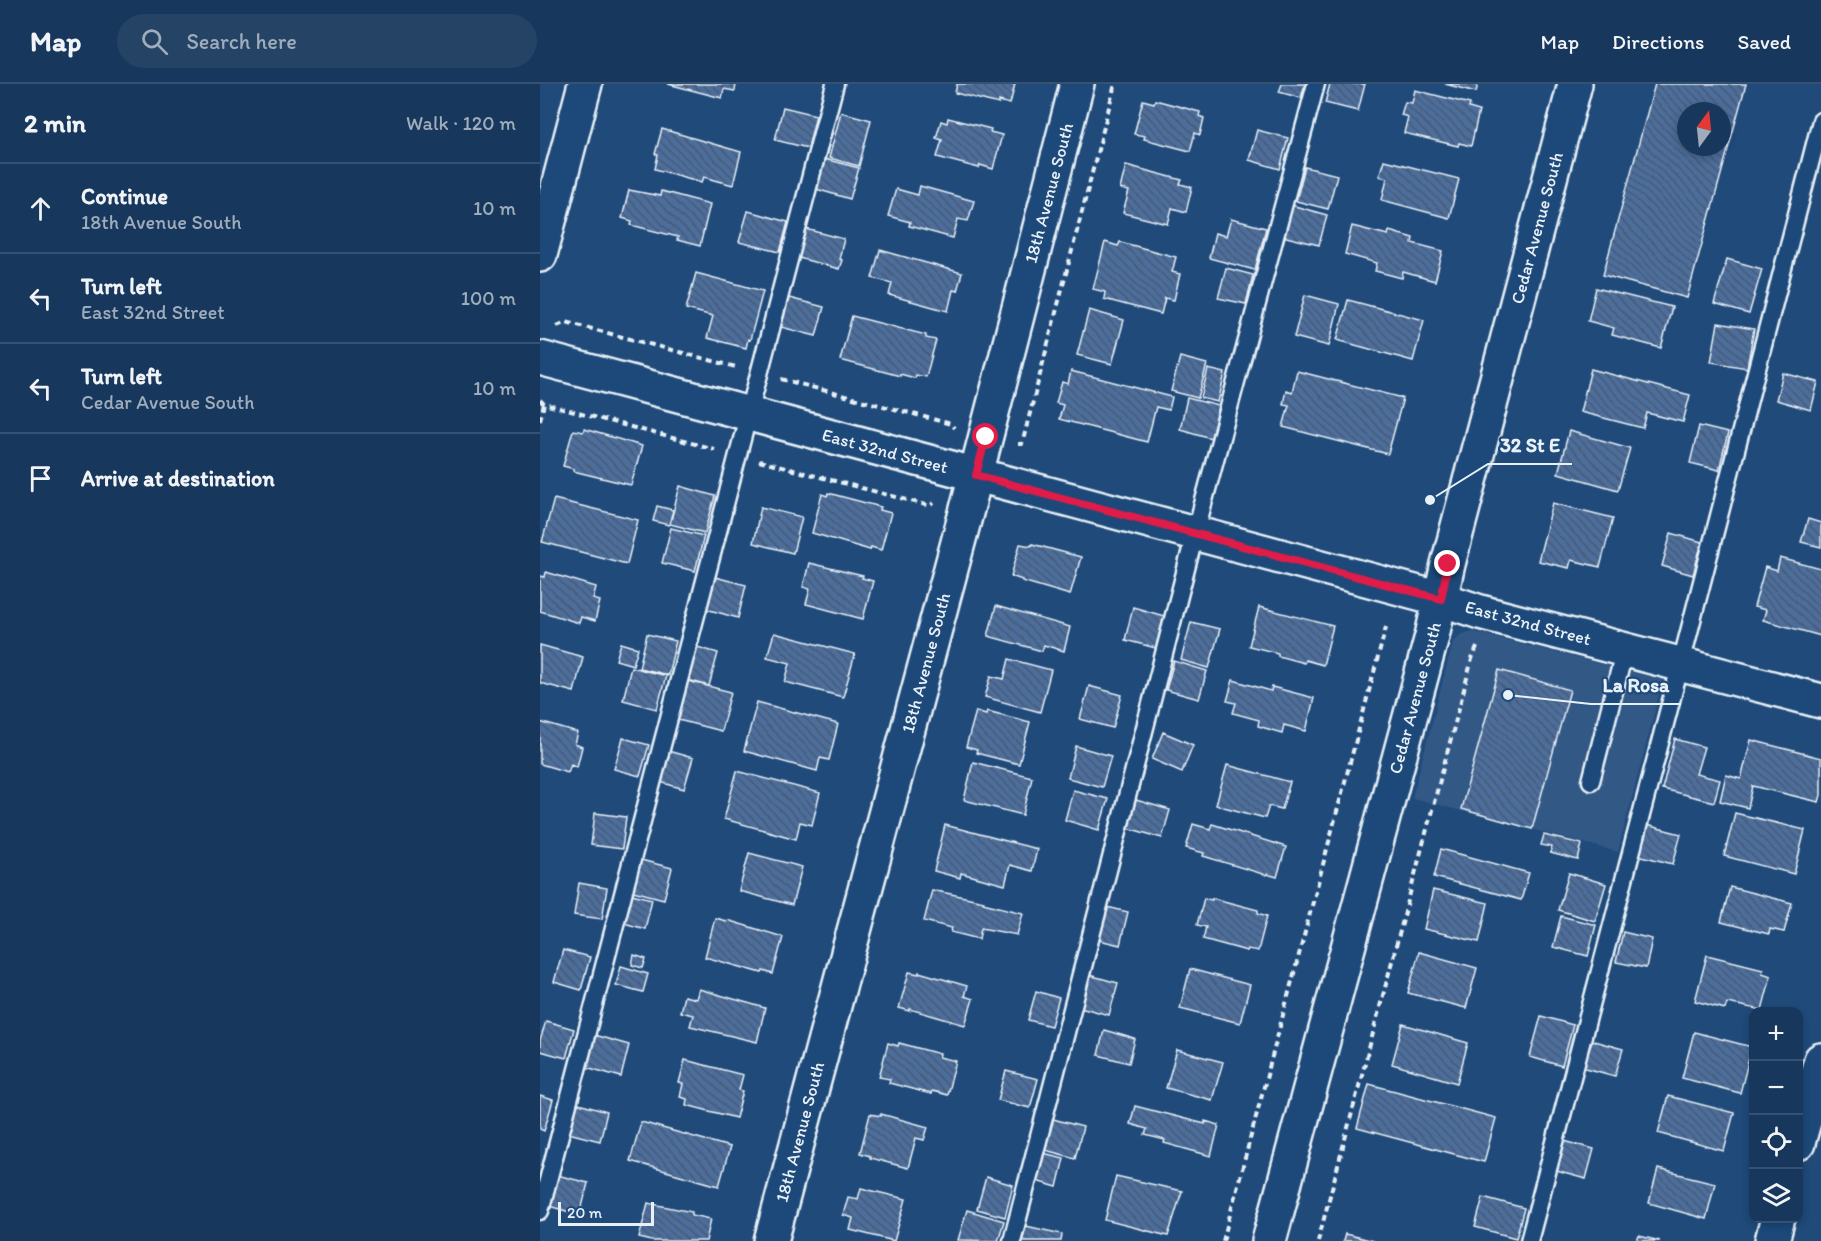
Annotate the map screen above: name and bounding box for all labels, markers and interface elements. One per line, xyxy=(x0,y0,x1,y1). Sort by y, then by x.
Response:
search box xyxy=(117,14,537,68)
text: Map xyxy=(30,24,81,58)
icon: search xyxy=(138,25,171,58)
text: Search here xyxy=(186,28,297,55)
text: Map xyxy=(1541,29,1579,54)
text: Directions xyxy=(1612,29,1704,54)
text: Saved xyxy=(1737,29,1791,54)
north arrow xyxy=(1677,102,1731,156)
text: 2 min xyxy=(24,107,86,139)
text: Walk · 120 m xyxy=(406,111,516,135)
street label: 18th Avenue South xyxy=(1020,120,1078,266)
street label: Cedar Avenue South xyxy=(1506,150,1568,306)
text: Continue xyxy=(81,183,168,210)
icon: ahead xyxy=(24,192,57,225)
text: 10 m xyxy=(473,196,516,220)
text: 18th Avenue South xyxy=(81,210,242,234)
text: Turn left xyxy=(81,273,162,300)
icon: left xyxy=(24,282,57,315)
text: 100 m xyxy=(461,286,516,310)
text: East 32nd Street xyxy=(81,300,225,324)
text: Turn left xyxy=(81,363,162,390)
icon: left xyxy=(24,372,57,405)
text: 10 m xyxy=(473,376,516,400)
text: Cedar Avenue South xyxy=(81,390,255,414)
route start xyxy=(972,423,998,449)
street label: East 32nd Street xyxy=(820,424,951,478)
callout: 32 St E xyxy=(1488,426,1572,464)
text: 32 St E xyxy=(1500,433,1560,457)
icon: arrive xyxy=(24,462,57,495)
text: Arrive at destination xyxy=(81,465,275,492)
route end xyxy=(1434,550,1460,576)
street label: 18th Avenue South xyxy=(897,590,955,736)
street label: East 32nd Street xyxy=(1463,596,1594,650)
street label: Cedar Avenue South xyxy=(1384,620,1446,776)
callout: La Rosa xyxy=(1591,666,1681,704)
text: La Rosa xyxy=(1603,673,1670,697)
map controls xyxy=(1749,1007,1803,1223)
button: + xyxy=(1749,1007,1803,1061)
street label: 18th Avenue South xyxy=(771,1059,829,1205)
button: − xyxy=(1749,1061,1803,1115)
button: locate xyxy=(1749,1115,1803,1169)
button: layers xyxy=(1749,1169,1803,1223)
scale bar xyxy=(558,1199,654,1226)
text: 20 m xyxy=(567,1203,602,1222)

